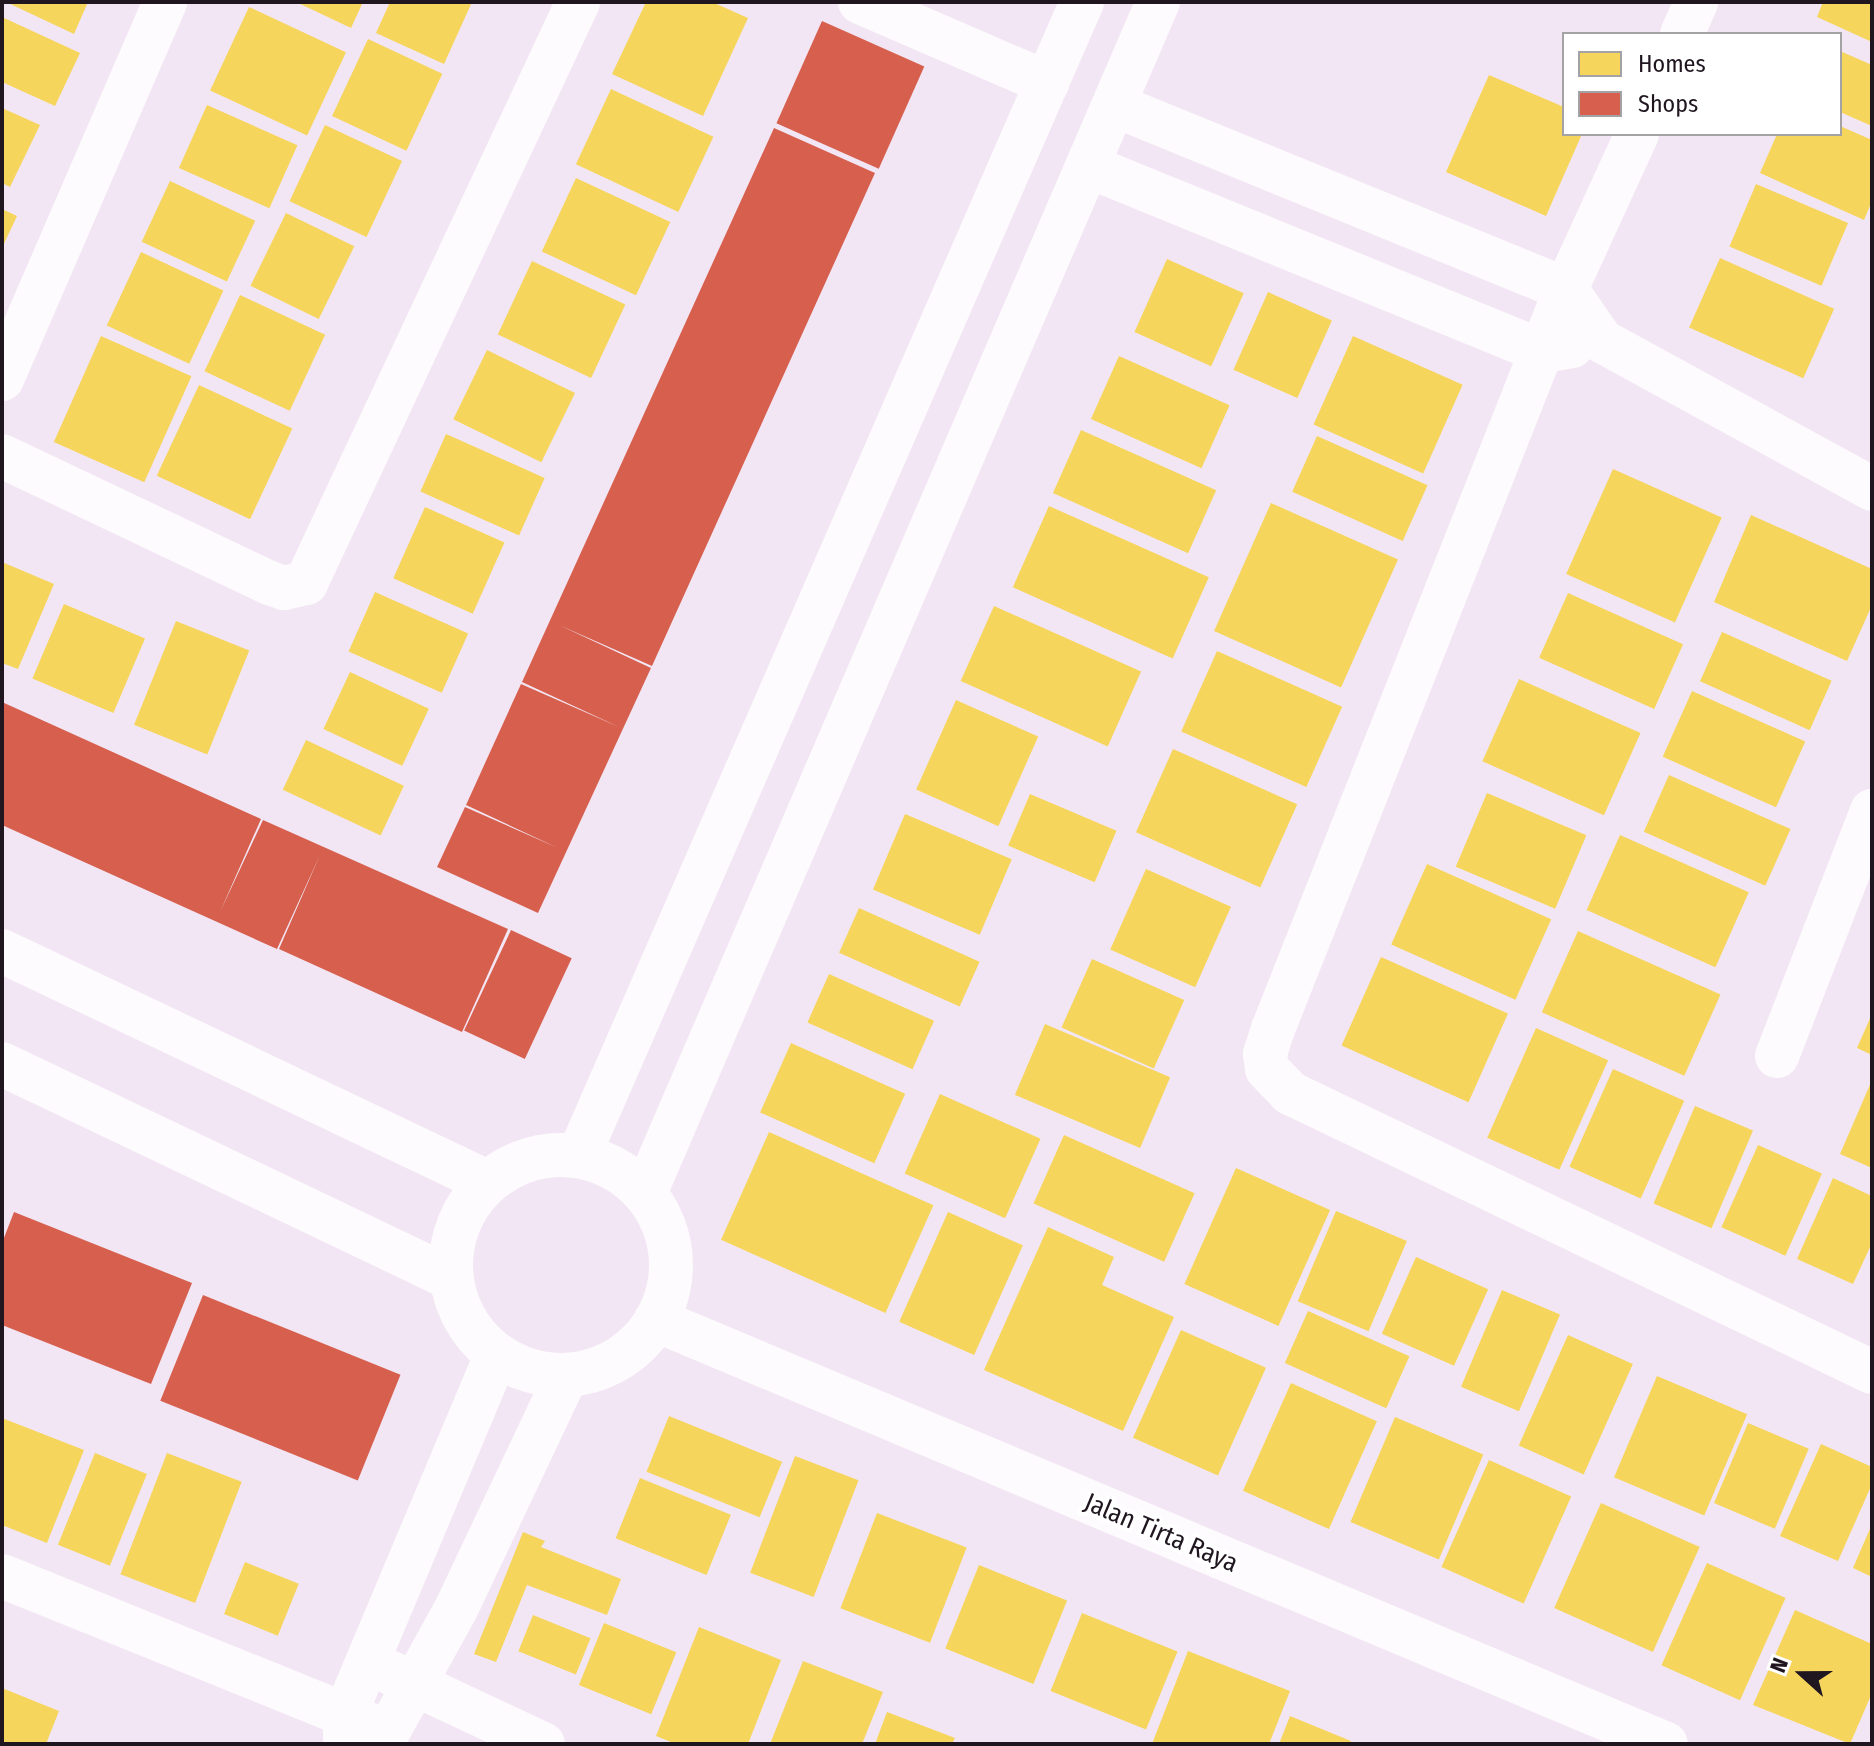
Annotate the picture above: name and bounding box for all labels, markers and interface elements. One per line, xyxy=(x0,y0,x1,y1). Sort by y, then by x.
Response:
legend xyxy=(1562,32,1842,136)
text: Homes xyxy=(1638,50,1706,78)
text: Shops xyxy=(1638,90,1698,118)
street label: Jalan Tirta Raya xyxy=(1079,1487,1243,1579)
north arrow xyxy=(1762,1634,1842,1714)
text: N xyxy=(1764,1654,1794,1676)

